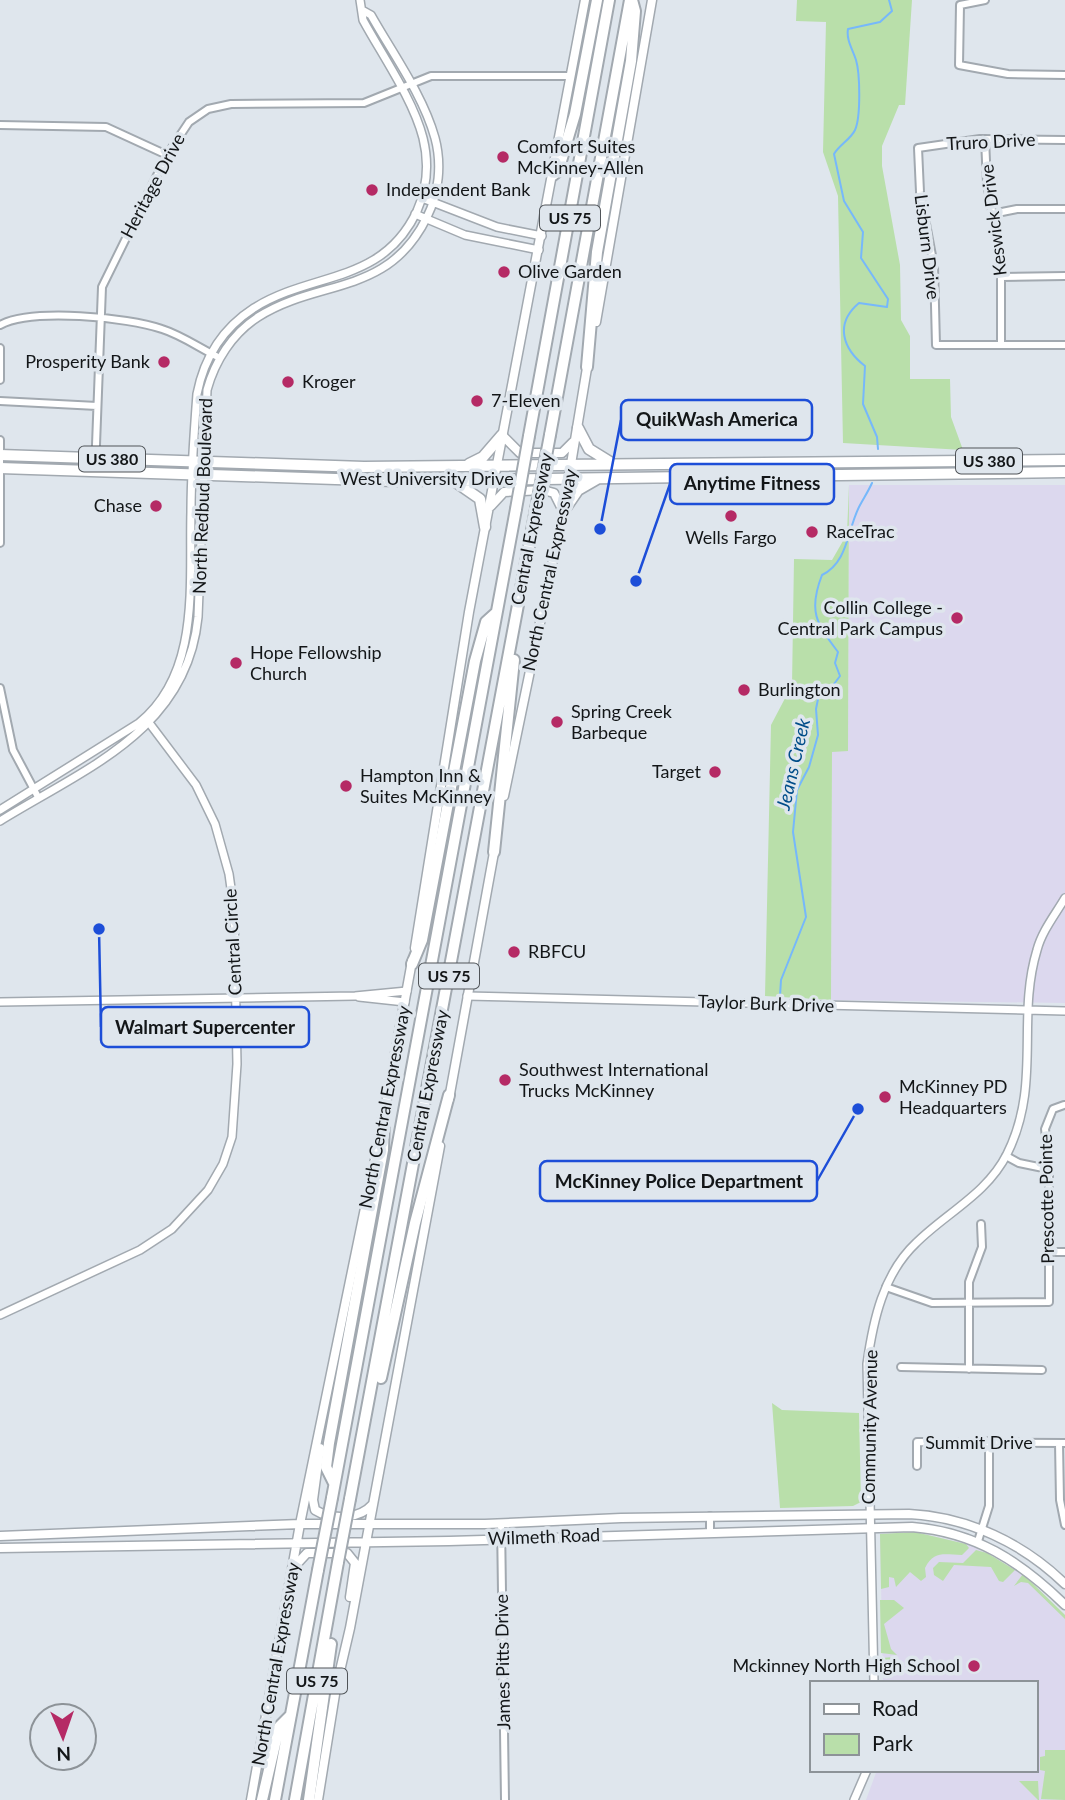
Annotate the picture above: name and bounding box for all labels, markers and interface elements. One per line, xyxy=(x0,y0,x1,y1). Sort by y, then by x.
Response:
street label: Truro Drive xyxy=(946,128,1036,154)
street label: Heritage Drive xyxy=(115,129,189,242)
place label: Comfort Suites McKinney-Allen xyxy=(517,135,644,178)
marker: Comfort Suites McKinney-Allen xyxy=(495,149,511,165)
street label: Keswick Drive xyxy=(975,163,1011,277)
place label: Independent Bank xyxy=(386,178,531,200)
marker: Independent Bank xyxy=(364,182,380,198)
street label: Lisburn Drive xyxy=(911,193,945,301)
road number: US 75 xyxy=(540,206,600,230)
place label: Olive Garden xyxy=(518,260,622,282)
marker: Olive Garden xyxy=(496,264,512,280)
place label: Prosperity Bank xyxy=(25,350,151,372)
marker: Prosperity Bank xyxy=(156,354,172,370)
place label: Kroger xyxy=(302,370,356,392)
marker: Kroger xyxy=(280,374,296,390)
place label: 7-Eleven xyxy=(491,389,561,411)
marker: 7-Eleven xyxy=(469,393,485,409)
street label: North Redbud Boulevard xyxy=(188,398,216,594)
callout: QuikWash America xyxy=(621,400,812,440)
text: QuikWash America xyxy=(636,407,798,430)
road number: US 380 xyxy=(79,446,145,472)
road number: US 380 xyxy=(956,448,1022,474)
street label: Central Expressway xyxy=(505,450,557,607)
callout: Anytime Fitness xyxy=(670,464,834,504)
street label: North Central Expressway xyxy=(517,466,581,673)
street label: West University Drive xyxy=(340,467,514,489)
text: Anytime Fitness xyxy=(683,471,820,494)
place label: Chase xyxy=(94,494,142,516)
marker: Chase xyxy=(148,498,164,514)
marker: Wells Fargo xyxy=(723,508,739,524)
place label: RaceTrac xyxy=(826,520,895,542)
marker: RaceTrac xyxy=(804,524,820,540)
place label: Wells Fargo xyxy=(685,526,777,548)
place label: Collin College - Central Park Campus xyxy=(778,596,943,639)
marker: Collin College - Central Park Campus xyxy=(949,610,965,626)
place label: Hope Fellowship Church xyxy=(250,641,382,684)
marker: Hope Fellowship Church xyxy=(228,655,244,671)
place label: Burlington xyxy=(758,678,841,700)
marker: Burlington xyxy=(736,682,752,698)
place label: Spring Creek Barbeque xyxy=(571,700,673,743)
marker: Spring Creek Barbeque xyxy=(549,714,565,730)
water label: Jeans Creek xyxy=(771,715,814,813)
place label: Target xyxy=(652,760,702,782)
place label: Hampton Inn & Suites McKinney xyxy=(360,764,493,807)
marker: Target xyxy=(707,764,723,780)
marker: Hampton Inn & Suites McKinney xyxy=(338,778,354,794)
street label: Central Circle xyxy=(218,888,246,996)
place label: RBFCU xyxy=(528,940,586,962)
marker: RBFCU xyxy=(506,944,522,960)
road number: US 75 xyxy=(419,964,479,988)
street label: Taylor Burk Drive xyxy=(697,990,835,1016)
street label: North Central Expressway xyxy=(354,1003,415,1210)
callout: Walmart Supercenter xyxy=(101,1007,309,1047)
street label: Central Expressway xyxy=(401,1007,453,1164)
text: Walmart Supercenter xyxy=(115,1015,296,1038)
place label: Southwest International Trucks McKinney xyxy=(519,1058,708,1101)
marker: Southwest International Trucks McKinney xyxy=(497,1072,513,1088)
place label: McKinney PD Headquarters xyxy=(899,1075,1007,1118)
marker: McKinney PD Headquarters xyxy=(877,1089,893,1105)
street label: Prescotte Pointe xyxy=(1034,1134,1058,1264)
callout: McKinney Police Department xyxy=(540,1161,817,1201)
text: McKinney Police Department xyxy=(555,1169,803,1192)
street label: Community Avenue xyxy=(857,1349,881,1505)
street label: Summit Drive xyxy=(925,1431,1033,1453)
street label: Wilmeth Road xyxy=(487,1523,601,1549)
street label: North Central Expressway xyxy=(246,1560,304,1767)
street label: James Pitts Drive xyxy=(490,1594,514,1730)
place label: Mckinney North High School xyxy=(732,1654,960,1676)
marker: Mckinney North High School xyxy=(966,1658,982,1674)
road number: US 75 xyxy=(287,1668,347,1694)
legend xyxy=(810,1681,1037,1772)
text: Road xyxy=(872,1695,919,1720)
north arrow xyxy=(28,1702,98,1772)
text: Park xyxy=(872,1730,913,1755)
text: N xyxy=(56,1743,71,1766)

